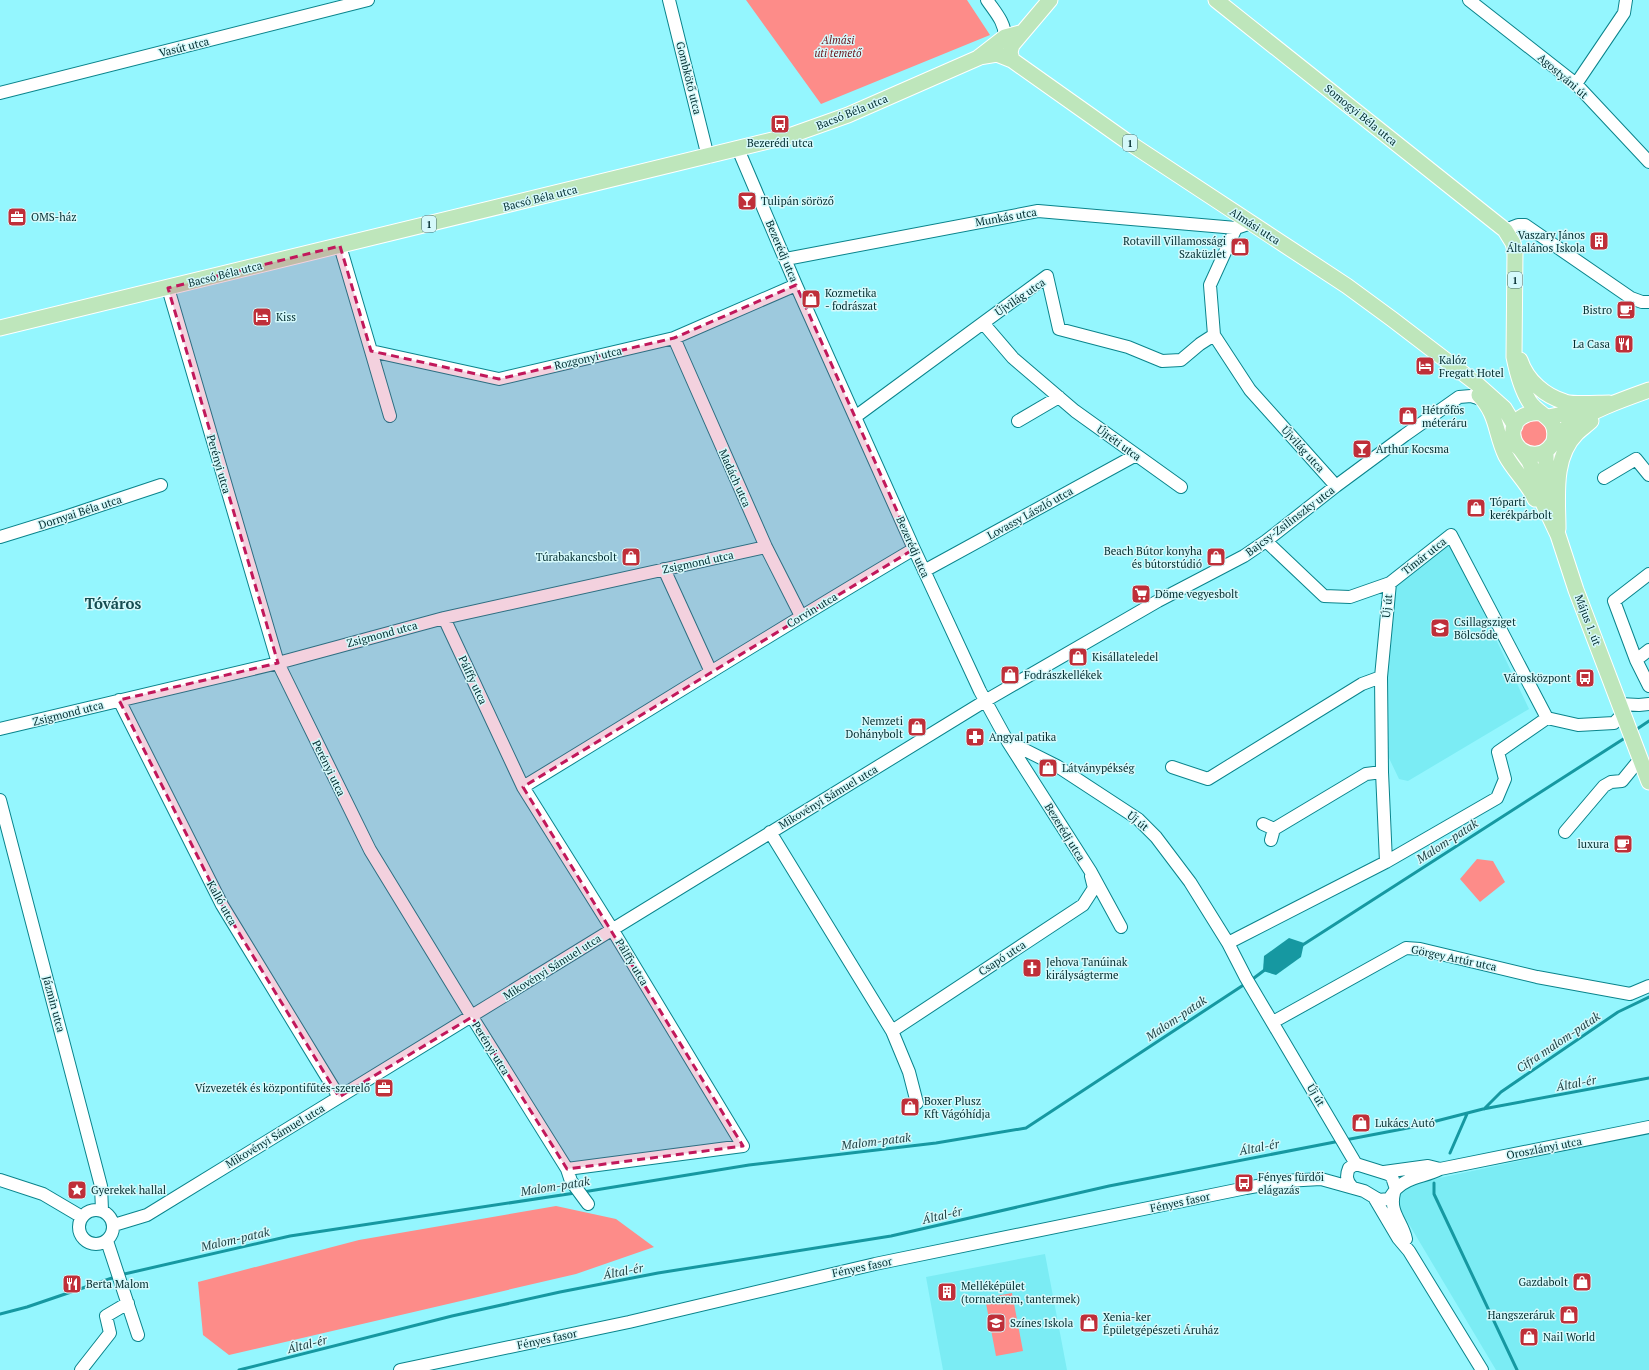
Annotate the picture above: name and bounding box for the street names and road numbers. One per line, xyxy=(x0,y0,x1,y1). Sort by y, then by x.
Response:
street label: Vasút utca xyxy=(158,34,211,60)
street label: Gombkötő utca xyxy=(673,40,705,116)
street label: Agostyáni út xyxy=(1535,50,1591,102)
street label: Somogyi Béla utca xyxy=(1322,81,1401,149)
street label: Bacsó Béla utca xyxy=(814,91,890,133)
road number: 1 xyxy=(1123,135,1137,151)
street label: Bacsó Béla utca xyxy=(501,182,579,214)
street label: Almási utca xyxy=(1227,204,1283,248)
street label: Munkás utca xyxy=(974,205,1038,229)
road number: 1 xyxy=(422,216,436,232)
street label: Bezerédj utca xyxy=(763,218,801,284)
street label: Bacsó Béla utca xyxy=(186,258,264,290)
road number: 1 xyxy=(1508,272,1522,288)
street label: Újvilág utca xyxy=(992,275,1048,319)
street label: Rozgonyi utca xyxy=(553,343,624,373)
street label: Újréti utca xyxy=(1094,422,1144,464)
street label: Újvilág utca xyxy=(1278,423,1328,476)
street label: Perényi utca xyxy=(204,433,234,496)
street label: Madách utca xyxy=(716,447,754,510)
street label: Lovassy László utca xyxy=(985,483,1076,542)
street label: Bajcsy-Zsilinszky utca xyxy=(1243,483,1338,559)
street label: Dornyai Béla utca xyxy=(37,492,124,532)
street label: Bezerédj utca xyxy=(893,514,933,580)
street label: Tímár utca xyxy=(1399,534,1449,578)
street label: Zsigmond utca xyxy=(661,548,735,576)
street label: Corvin utca xyxy=(784,589,840,631)
street label: Május 1. út xyxy=(1572,592,1604,648)
street label: Új út xyxy=(1379,594,1395,618)
street label: Zsigmond utca xyxy=(345,618,419,650)
street label: Pálffy utca xyxy=(456,653,491,707)
street label: Zsigmond utca xyxy=(31,697,105,729)
street label: Perényi utca xyxy=(309,738,349,799)
street label: Mikovényi Sámuel utca xyxy=(776,762,880,832)
street label: Bezerédj utca xyxy=(1042,800,1089,864)
street label: Új út xyxy=(1124,808,1152,834)
street label: Kalló utca xyxy=(204,878,240,928)
street label: Mikovényi Sámuel utca xyxy=(500,931,604,1003)
street label: Pálffy utca xyxy=(613,936,652,988)
street label: Csapó utca xyxy=(976,937,1029,978)
street label: Görgey Artúr utca xyxy=(1410,942,1498,974)
street label: Jázmin utca xyxy=(40,974,68,1034)
street label: Perényi utca xyxy=(469,1019,513,1078)
street label: Új út xyxy=(1304,1081,1328,1109)
street label: Mikovényi Sámuel utca xyxy=(223,1101,327,1171)
street label: Oroszlányi utca xyxy=(1505,1134,1583,1162)
street label: Fényes fasor xyxy=(1149,1189,1212,1215)
street label: Fényes fasor xyxy=(831,1254,894,1280)
street label: Fényes fasor xyxy=(516,1326,579,1352)

